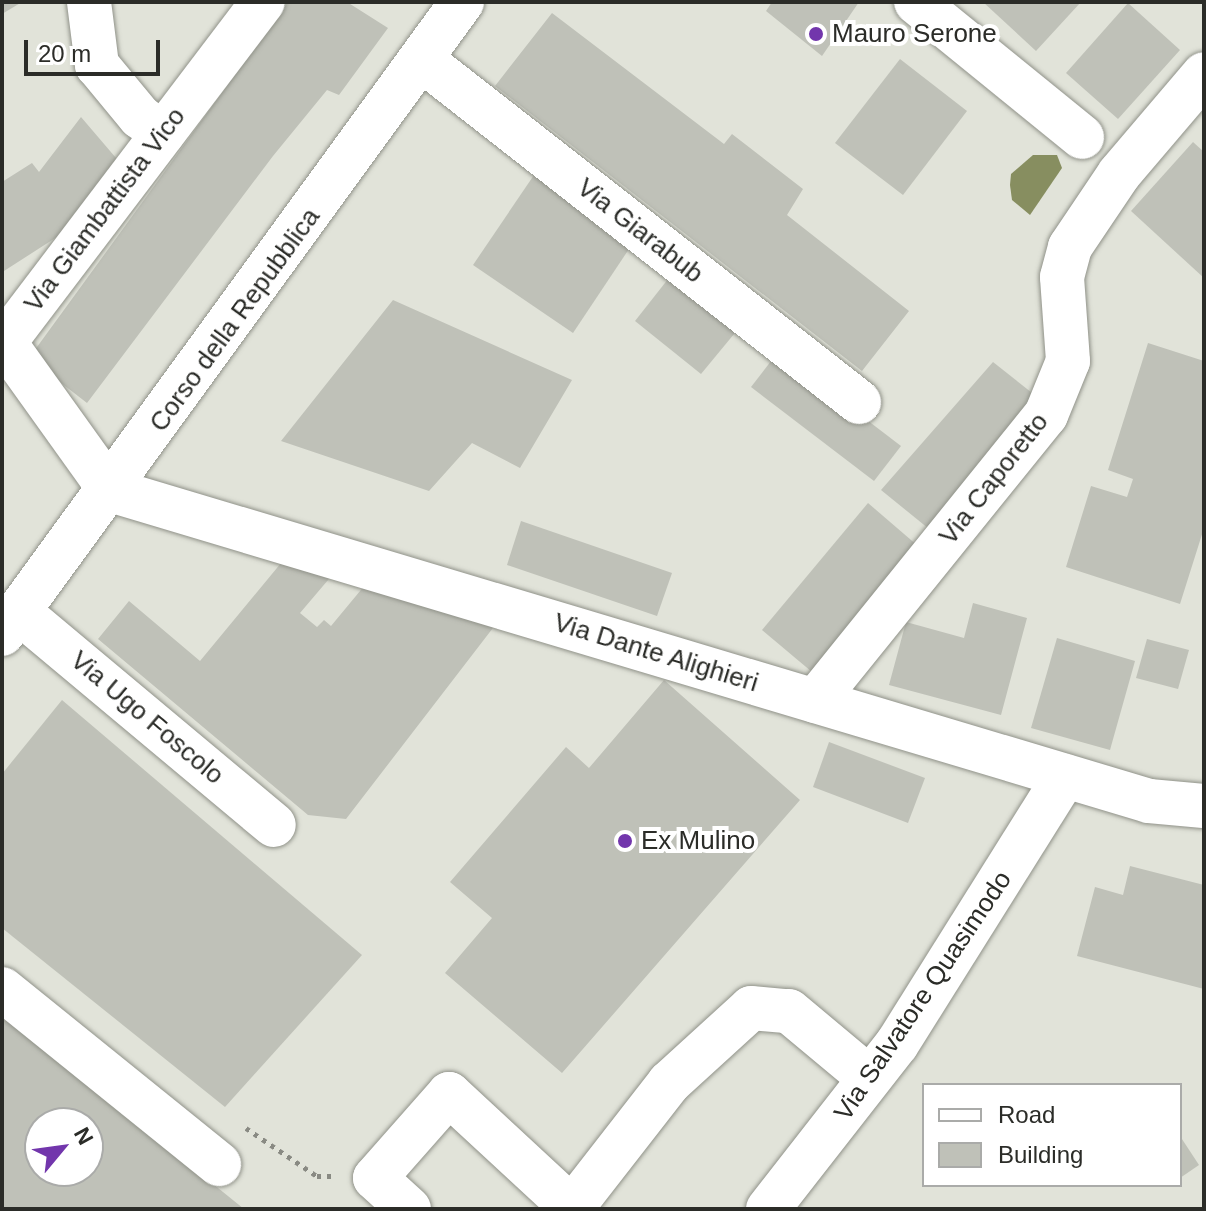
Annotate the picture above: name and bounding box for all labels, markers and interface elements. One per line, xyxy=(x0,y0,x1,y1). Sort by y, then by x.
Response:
place label: Mauro Serone xyxy=(832,18,997,50)
scale bar xyxy=(28,24,164,74)
marker: Mauro Serone xyxy=(807,25,825,43)
text: 20 m xyxy=(38,40,91,67)
street label: Via Giambattista Vico xyxy=(18,102,192,318)
street label: Via Giarabub xyxy=(571,172,709,290)
street label: Corso della Repubblica xyxy=(143,202,327,438)
street label: Via Caporetto xyxy=(933,407,1055,551)
street label: Via Dante Alighieri xyxy=(549,607,763,699)
street label: Via Ugo Foscolo xyxy=(64,645,230,791)
place label: Ex Mulino xyxy=(641,825,755,857)
marker: Ex Mulino xyxy=(616,832,634,850)
street label: Via Salvatore Quasimodo xyxy=(828,865,1018,1127)
legend xyxy=(922,1083,1182,1187)
text: Road xyxy=(998,1101,1055,1128)
north arrow xyxy=(24,1107,104,1187)
text: N xyxy=(69,1123,98,1149)
text: Building xyxy=(998,1141,1083,1168)

